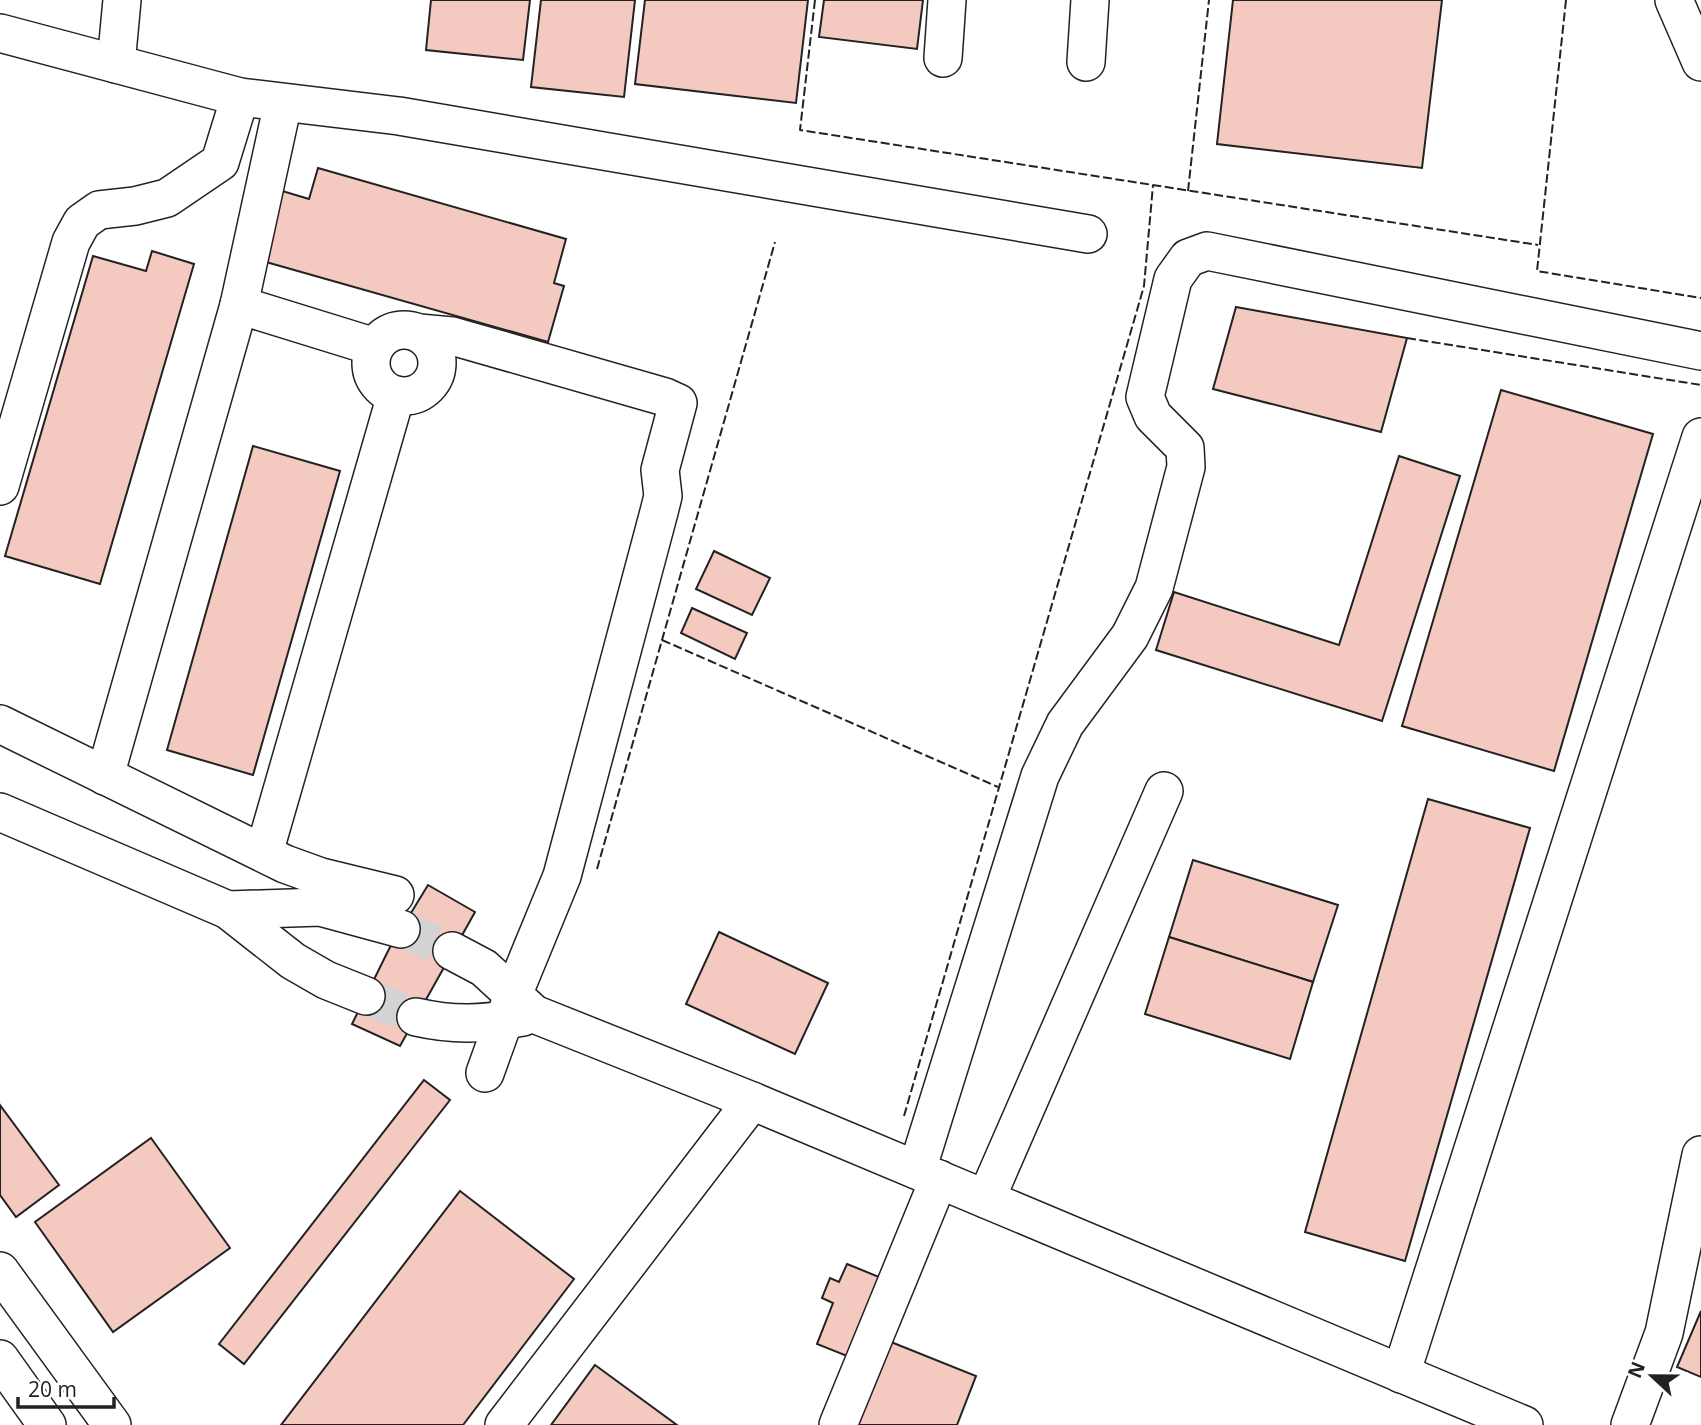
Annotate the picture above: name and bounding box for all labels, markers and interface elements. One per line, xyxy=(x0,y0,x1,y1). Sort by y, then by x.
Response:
north arrow xyxy=(1617,1341,1687,1411)
text: N xyxy=(1621,1358,1651,1382)
scale bar xyxy=(18,1366,114,1410)
text: 20 m xyxy=(28,1375,77,1403)

